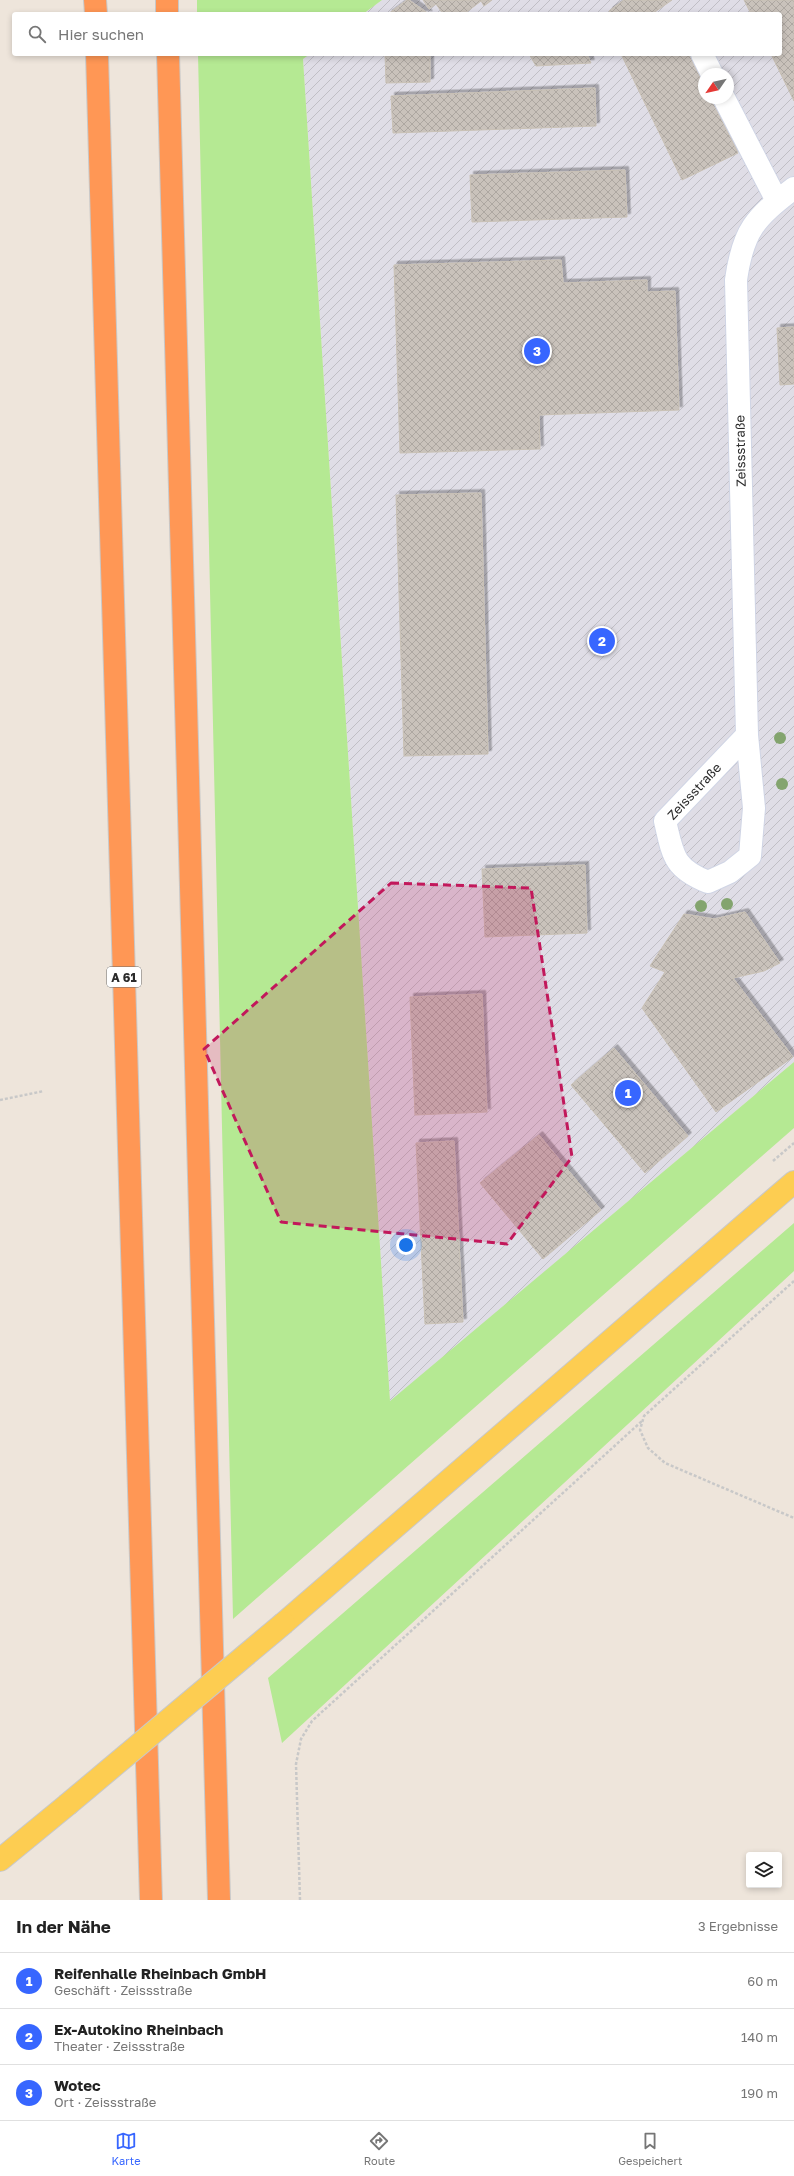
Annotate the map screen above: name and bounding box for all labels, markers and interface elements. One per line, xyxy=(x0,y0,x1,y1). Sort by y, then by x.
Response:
search box xyxy=(12,12,782,56)
icon: search xyxy=(26,23,48,45)
text: Hier suchen xyxy=(58,25,144,43)
north arrow xyxy=(698,68,734,104)
pin: 3 xyxy=(524,336,550,366)
street label: Zeissstraße xyxy=(731,415,749,487)
pin: 2 xyxy=(589,626,615,656)
street label: Zeissstraße xyxy=(664,759,724,823)
road number: A 61 xyxy=(107,967,141,987)
pin: 1 xyxy=(615,1078,641,1108)
your location xyxy=(396,1235,416,1255)
map controls xyxy=(746,1852,782,1888)
button: layers xyxy=(746,1852,782,1888)
text: In der Nähe xyxy=(16,1916,111,1937)
text: 3 Ergebnisse xyxy=(698,1918,778,1934)
text: Reifenhalle Rheinbach GmbH xyxy=(54,1964,267,1982)
text: 1 xyxy=(26,1973,32,1989)
text: 60 m xyxy=(747,1973,778,1989)
text: Geschäft · Zeissstraße xyxy=(54,1982,192,1998)
text: Ex-Autokino Rheinbach xyxy=(54,2020,223,2038)
text: 2 xyxy=(25,2029,33,2045)
text: 140 m xyxy=(741,2029,778,2045)
text: Theater · Zeissstraße xyxy=(54,2038,185,2054)
text: Wotec xyxy=(54,2076,101,2094)
text: 3 xyxy=(25,2085,33,2101)
text: 190 m xyxy=(741,2085,778,2101)
text: Ort · Zeissstraße xyxy=(54,2094,156,2110)
tab: Karte xyxy=(112,2130,141,2167)
tab: Route xyxy=(364,2130,395,2167)
tab: Gespeichert xyxy=(618,2130,682,2167)

